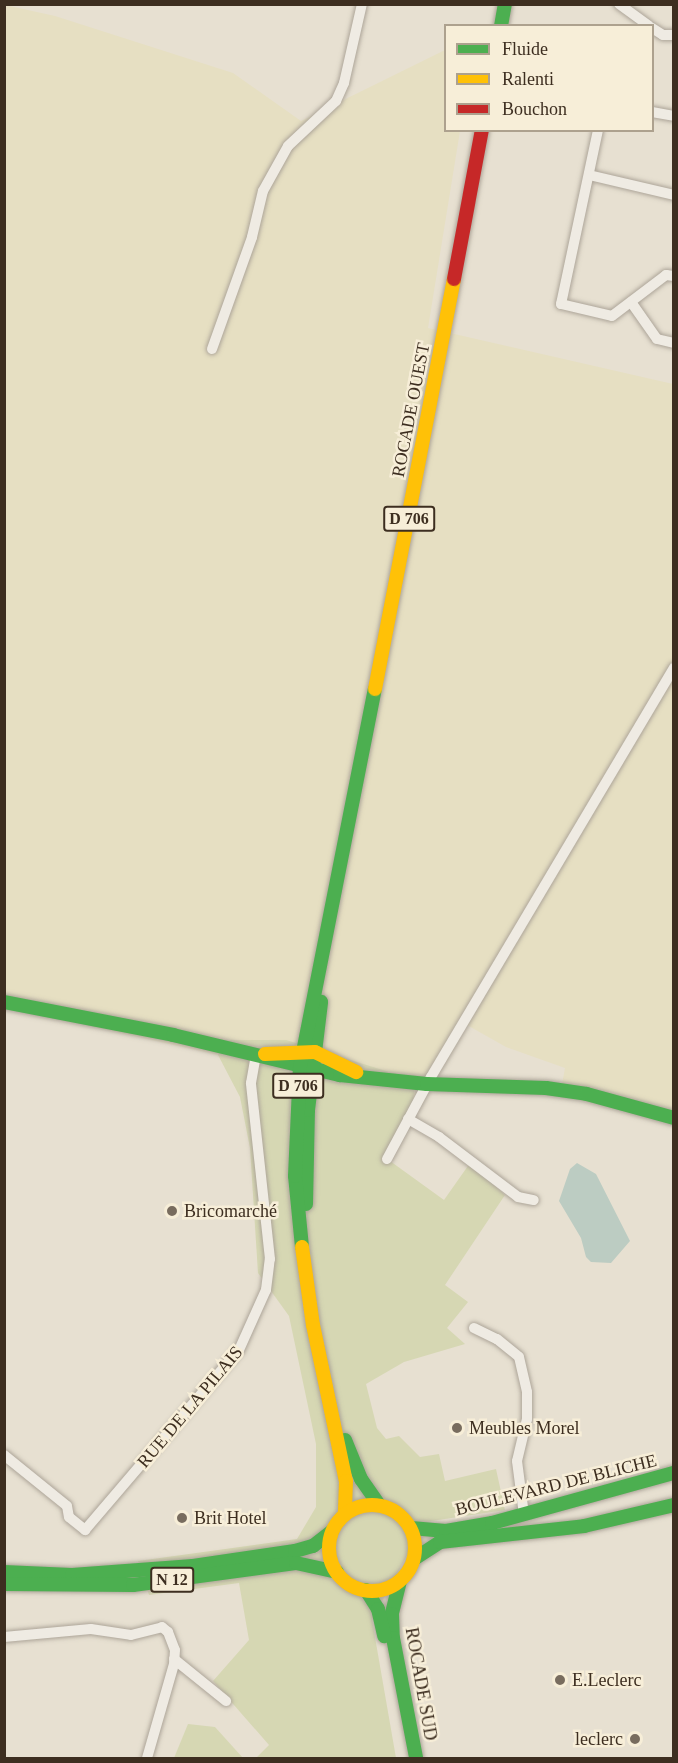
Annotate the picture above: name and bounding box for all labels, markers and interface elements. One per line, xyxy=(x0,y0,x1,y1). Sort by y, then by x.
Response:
legend xyxy=(444,24,654,132)
text: Fluide xyxy=(502,39,548,59)
text: Ralenti xyxy=(502,69,554,89)
text: Bouchon xyxy=(502,99,567,119)
street label: ROCADE OUEST xyxy=(387,341,435,479)
road number: D 706 xyxy=(382,506,436,532)
road number: D 706 xyxy=(271,1073,325,1099)
place label: Bricomarché xyxy=(184,1200,277,1222)
marker: Bricomarché xyxy=(165,1204,179,1218)
street label: RUE DE LA PILAIS xyxy=(132,1341,248,1473)
place label: Meubles Morel xyxy=(469,1417,579,1439)
marker: Meubles Morel xyxy=(450,1421,464,1435)
street label: BOULEVARD DE BLICHE xyxy=(453,1450,659,1520)
place label: Brit Hotel xyxy=(194,1507,266,1529)
marker: Brit Hotel xyxy=(175,1511,189,1525)
road number: N 12 xyxy=(150,1567,195,1593)
street label: ROCADE SUD xyxy=(400,1626,442,1742)
place label: E.Leclerc xyxy=(572,1669,641,1691)
marker: E.Leclerc xyxy=(553,1673,567,1687)
place label: leclerc xyxy=(575,1728,623,1750)
marker: leclerc xyxy=(628,1732,642,1746)

